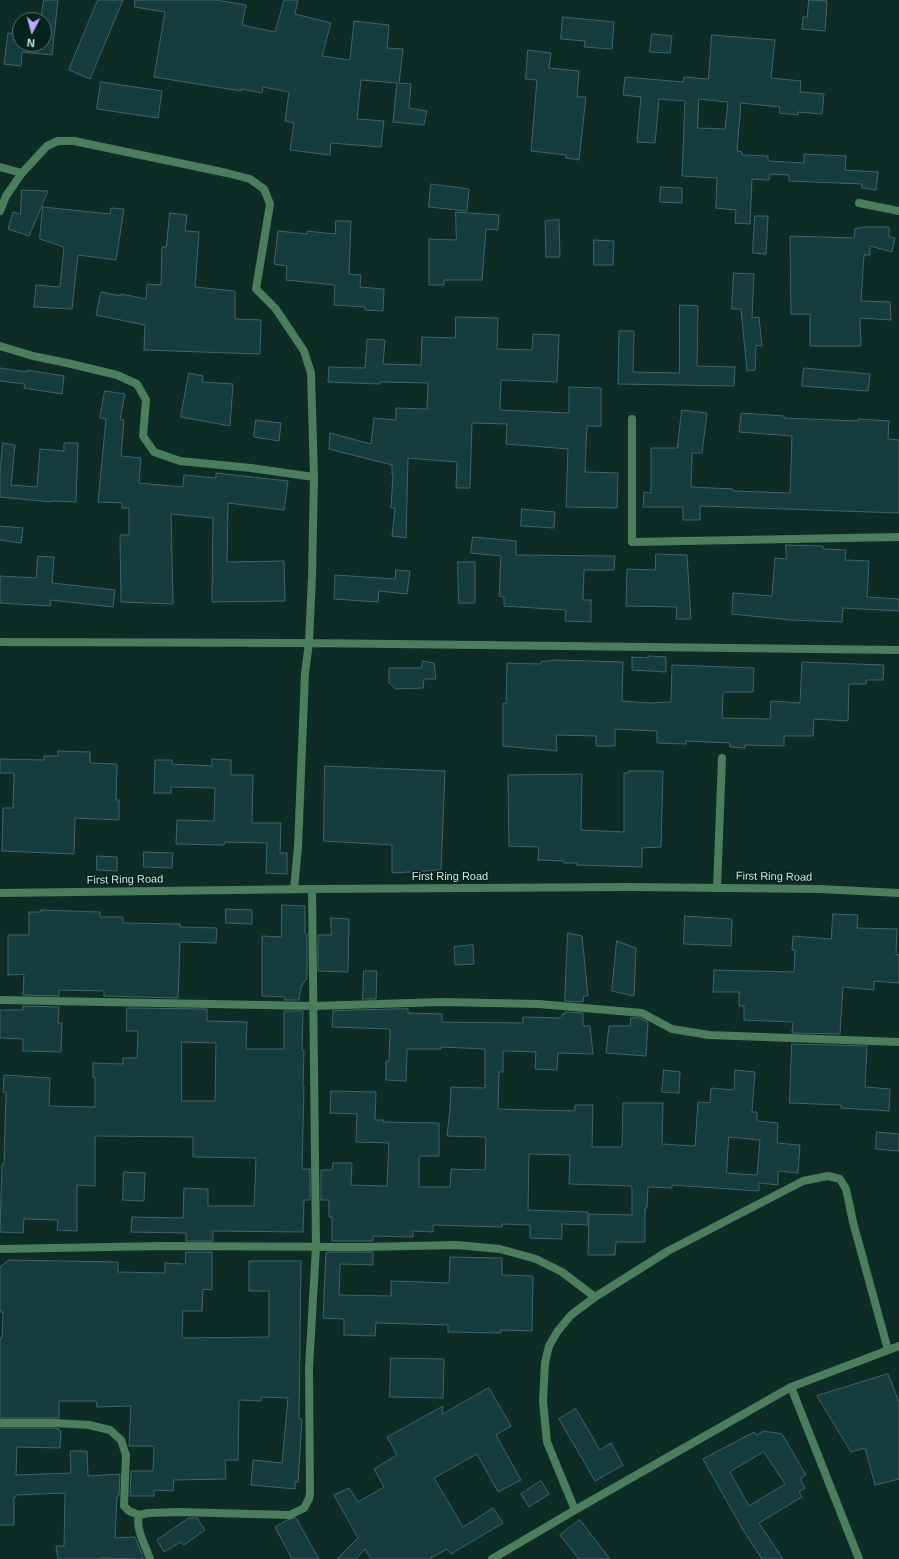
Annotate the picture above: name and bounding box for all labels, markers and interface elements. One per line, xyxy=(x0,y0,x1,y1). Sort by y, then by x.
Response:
north arrow xyxy=(12,12,52,52)
text: N xyxy=(26,37,35,49)
street label: First Ring Road xyxy=(412,870,488,884)
street label: First Ring Road xyxy=(736,870,812,884)
street label: First Ring Road xyxy=(87,873,163,887)

